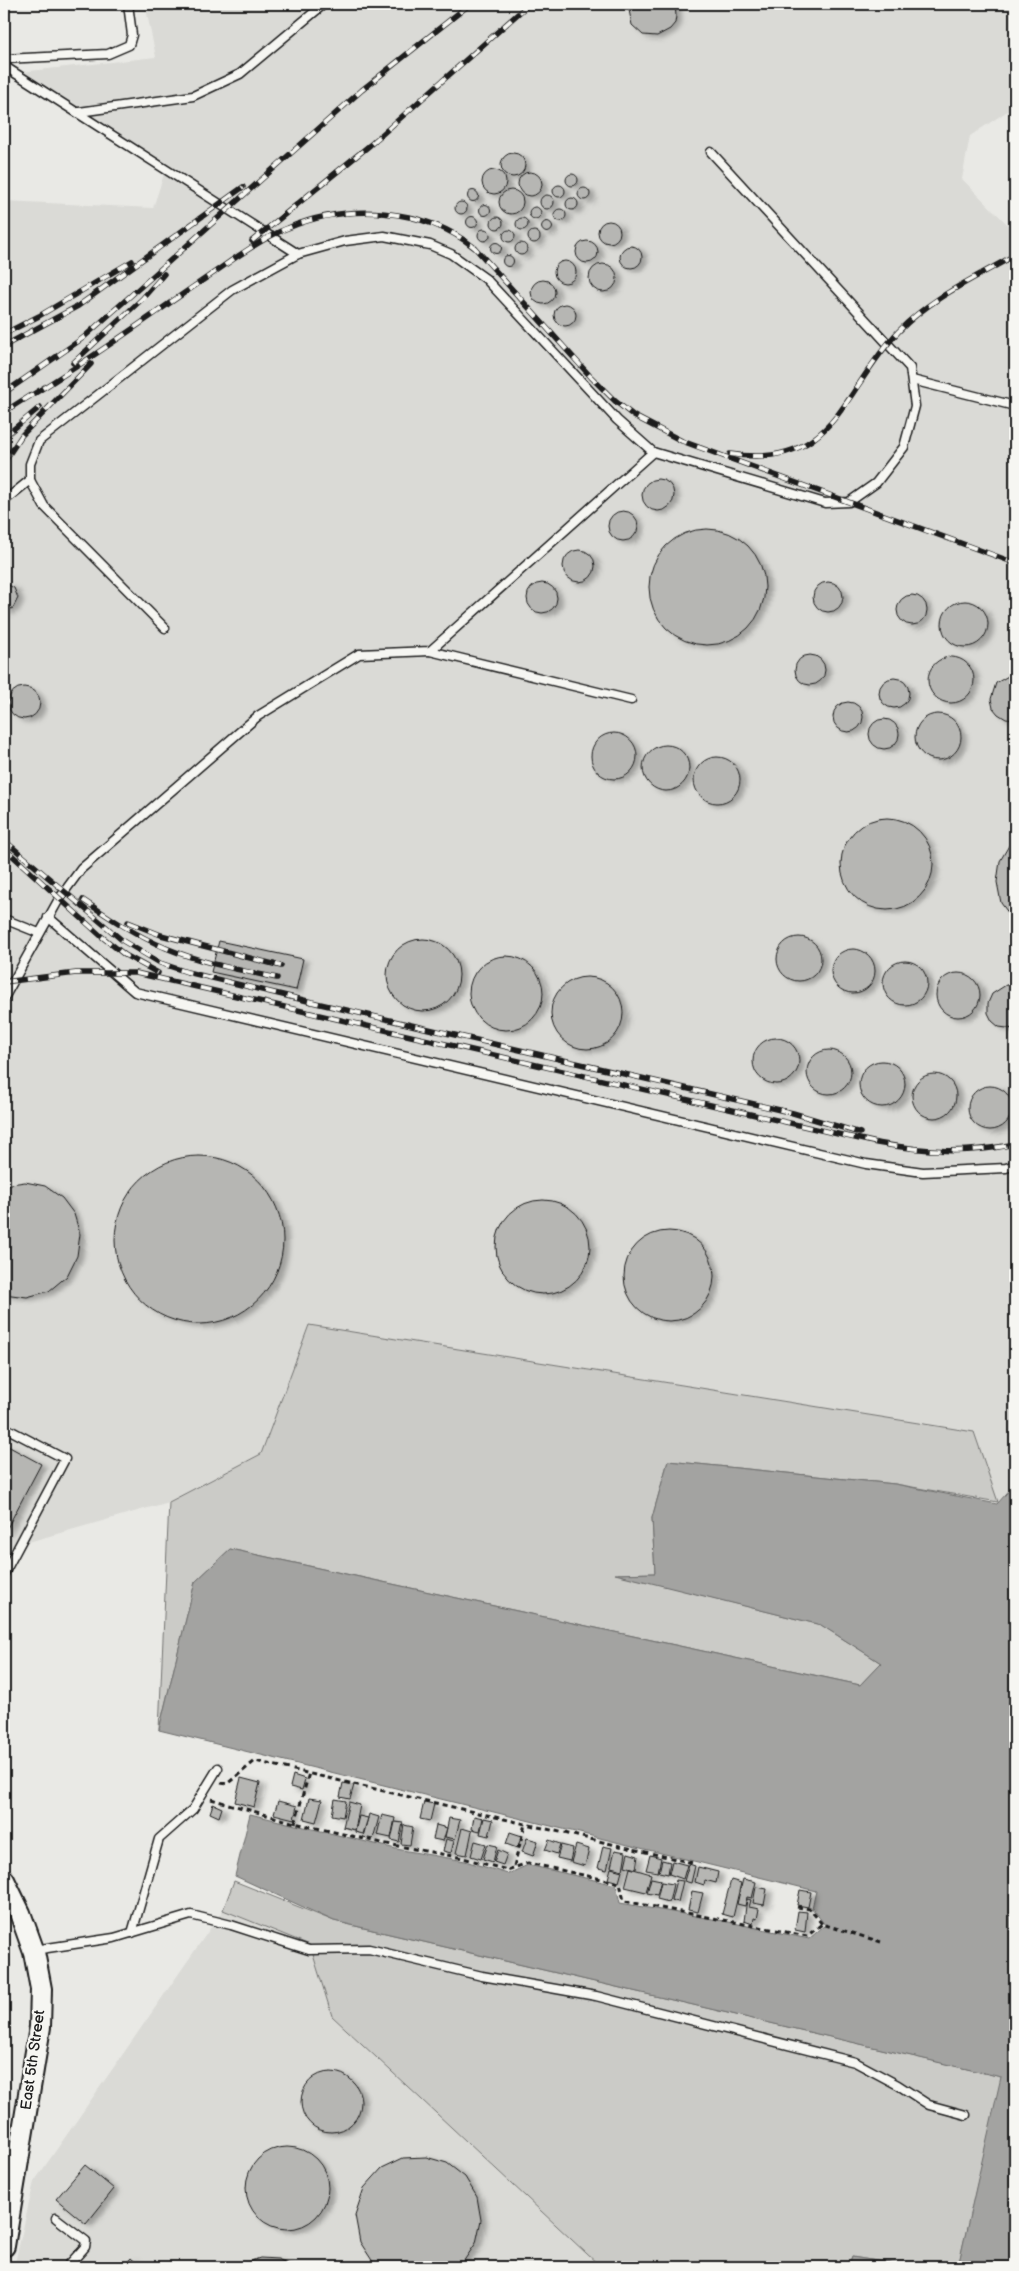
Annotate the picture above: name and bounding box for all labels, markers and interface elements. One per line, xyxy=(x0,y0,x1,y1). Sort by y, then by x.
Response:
street label: East 5th Street xyxy=(17,2008,49,2111)

